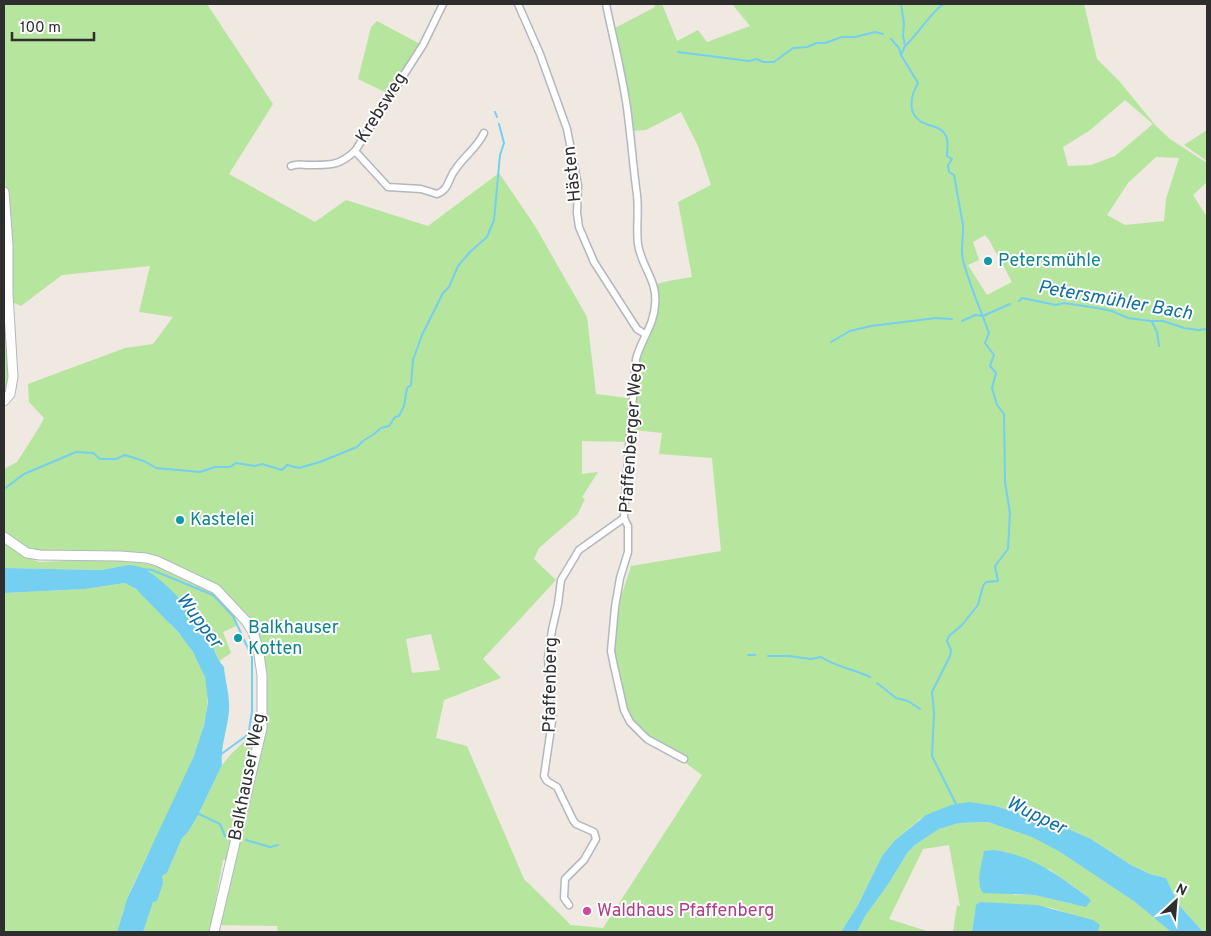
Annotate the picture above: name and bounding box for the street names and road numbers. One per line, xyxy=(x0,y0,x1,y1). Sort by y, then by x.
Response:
street label: Krebsweg xyxy=(351,68,413,148)
street label: Hästen xyxy=(559,145,587,203)
street label: Pfaffenberger Weg xyxy=(615,362,649,514)
street label: Pfaffenberg xyxy=(539,637,563,733)
street label: Balkhauser Weg xyxy=(224,711,272,843)

